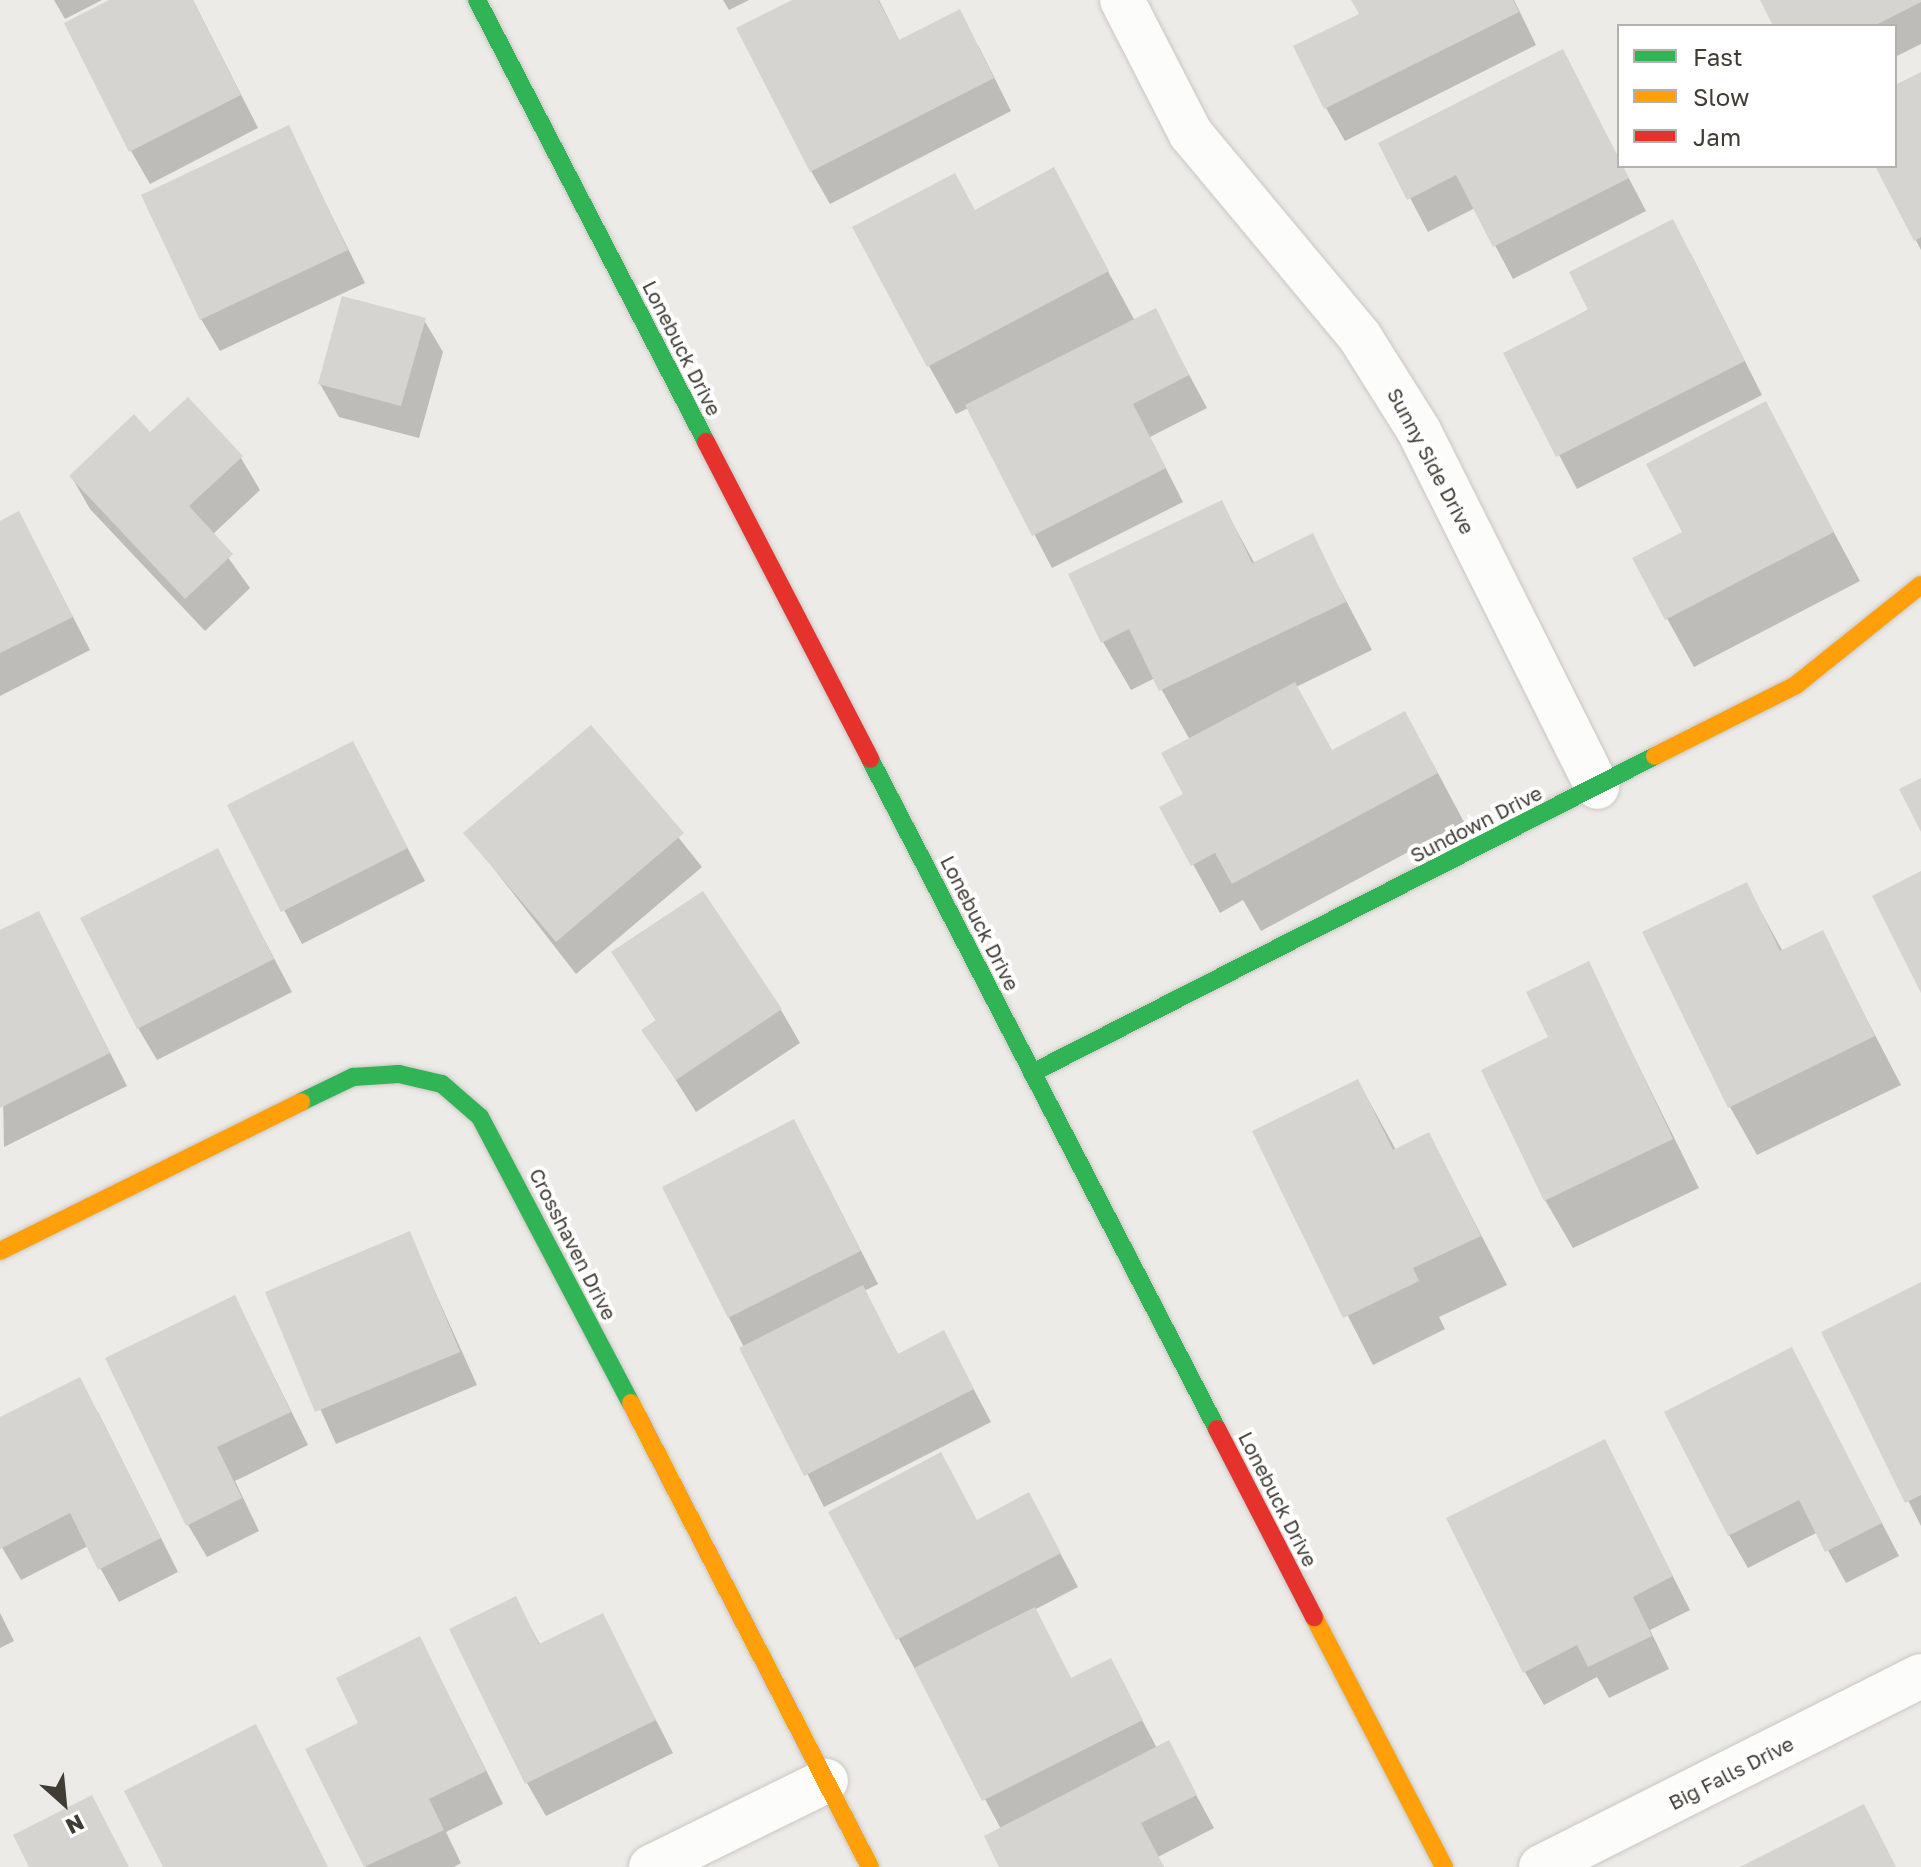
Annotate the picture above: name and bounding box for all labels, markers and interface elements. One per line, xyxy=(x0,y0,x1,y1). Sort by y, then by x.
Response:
legend xyxy=(1617,24,1897,168)
text: Fast xyxy=(1693,42,1743,71)
text: Slow xyxy=(1693,82,1749,111)
text: Jam xyxy=(1693,122,1741,151)
street label: Lonebuck Drive xyxy=(638,277,726,419)
street label: Sunny Side Drive xyxy=(1382,384,1480,538)
street label: Sundown Drive xyxy=(1406,781,1546,867)
street label: Lonebuck Drive xyxy=(936,852,1024,994)
street label: Crosshaven Drive xyxy=(524,1164,622,1324)
street label: Lonebuck Drive xyxy=(1234,1428,1322,1570)
street label: Big Falls Drive xyxy=(1665,1731,1797,1815)
north arrow xyxy=(24,1763,104,1843)
text: N xyxy=(62,1809,89,1841)

